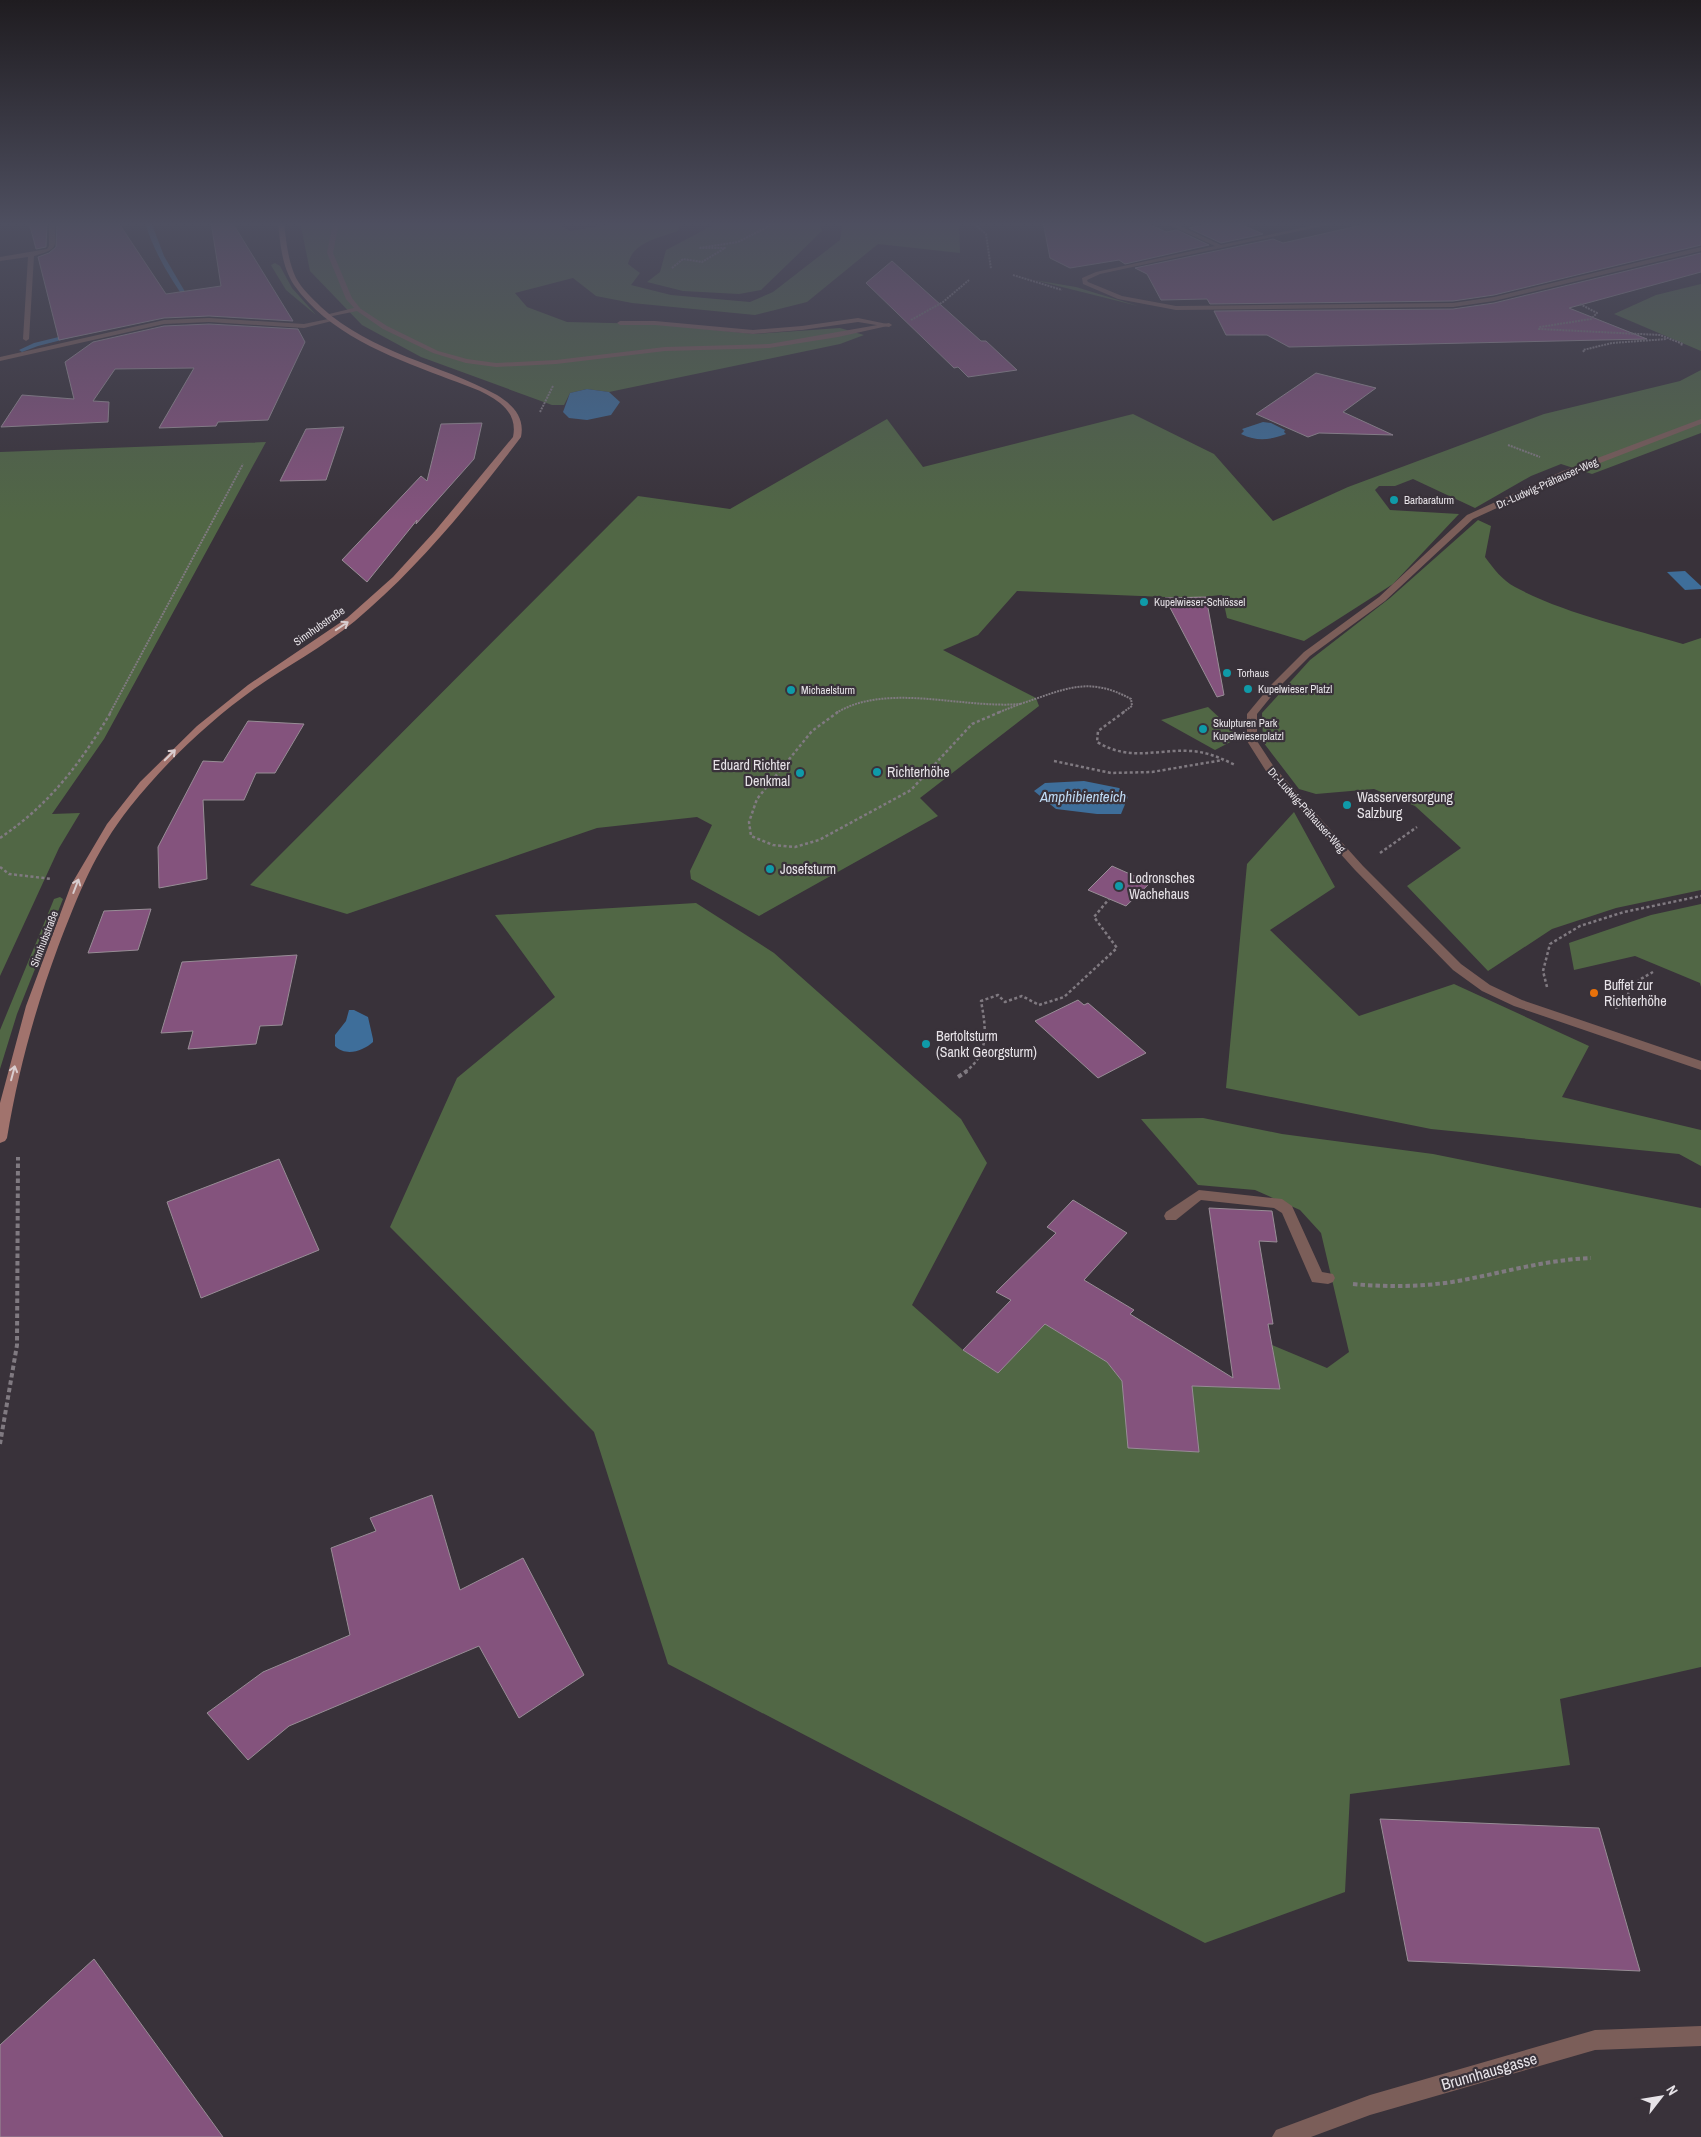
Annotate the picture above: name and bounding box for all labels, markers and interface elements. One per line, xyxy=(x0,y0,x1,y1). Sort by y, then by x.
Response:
street label: Dr.-Ludwig-Prähauser-Weg xyxy=(1494,454,1600,512)
place label: Barbaraturm xyxy=(1404,493,1454,507)
marker: Barbaraturm xyxy=(1388,494,1400,506)
place label: Kupelwieser-Schlössel xyxy=(1154,595,1245,609)
marker: Kupelwieser-Schlössel xyxy=(1138,596,1150,608)
street label: Sinnhubstraße xyxy=(291,603,347,649)
one-way arrow xyxy=(334,620,348,630)
place label: Torhaus xyxy=(1237,666,1270,680)
marker: Torhaus xyxy=(1221,667,1233,679)
place label: Kupelwieser Platzl xyxy=(1258,682,1332,696)
place label: Michaelsturm xyxy=(801,683,855,697)
marker: Kupelwieser Platzl xyxy=(1242,683,1254,695)
marker: Michaelsturm xyxy=(785,684,797,696)
place label: Skulpturen Park Kupelwieserplatzl xyxy=(1213,716,1284,743)
marker: Skulpturen Park Kupelwieserplatzl xyxy=(1197,723,1209,735)
one-way arrow xyxy=(164,749,177,761)
place label: Eduard Richter Denkmal xyxy=(713,756,790,790)
place label: Richterhöhe xyxy=(887,763,950,781)
street label: Dr.-Ludwig-Prähauser-Weg xyxy=(1265,765,1349,855)
marker: Richterhöhe xyxy=(871,766,883,778)
marker: Eduard Richter Denkmal xyxy=(794,767,806,779)
water label: Amphibienteich xyxy=(1039,786,1126,807)
place label: Wasserversorgung Salzburg xyxy=(1357,788,1454,822)
marker: Wasserversorgung Salzburg xyxy=(1341,799,1353,811)
place label: Josefsturm xyxy=(780,860,836,878)
marker: Josefsturm xyxy=(764,863,776,875)
place label: Lodronsches Wachehaus xyxy=(1129,869,1195,903)
one-way arrow xyxy=(72,879,81,894)
marker: Lodronsches Wachehaus xyxy=(1113,880,1125,892)
street label: Sinnhubstraße xyxy=(27,909,61,969)
place label: Buffet zur Richterhöhe xyxy=(1604,976,1667,1010)
marker: Buffet zur Richterhöhe xyxy=(1588,987,1600,999)
place label: Bertoltsturm (Sankt Georgsturm) xyxy=(936,1027,1037,1061)
marker: Bertoltsturm (Sankt Georgsturm) xyxy=(920,1038,932,1050)
one-way arrow xyxy=(8,1065,18,1081)
street label: Brunnhausgasse xyxy=(1439,2047,1539,2095)
north arrow xyxy=(1636,2072,1686,2122)
text: N xyxy=(1662,2082,1682,2098)

